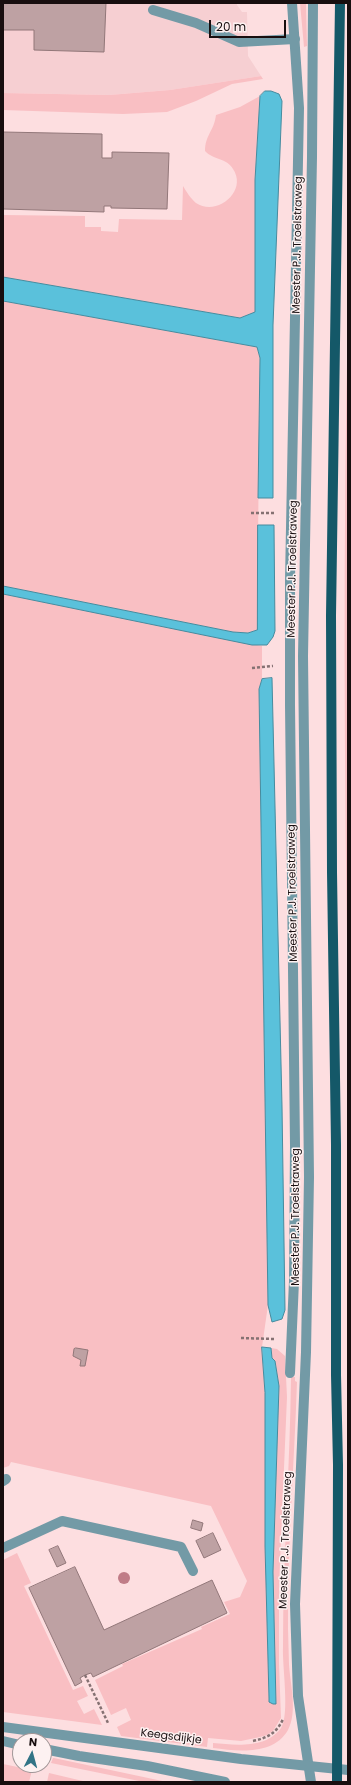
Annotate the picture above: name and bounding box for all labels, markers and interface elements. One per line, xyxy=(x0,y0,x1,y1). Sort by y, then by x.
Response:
scale bar xyxy=(211,12,288,38)
text: 20 m xyxy=(216,18,246,35)
street label: Meester P.J. Troelstraweg xyxy=(290,176,306,314)
street label: Meester P.J. Troelstraweg xyxy=(285,500,301,638)
street label: Meester P.J. Troelstraweg xyxy=(285,824,301,962)
street label: Meester P.J. Troelstraweg xyxy=(289,1148,303,1286)
street label: Meester P.J. Troelstraweg xyxy=(277,1471,295,1609)
street label: Keegsdijkje xyxy=(140,1727,202,1747)
north arrow xyxy=(12,1733,52,1773)
text: N xyxy=(28,1734,38,1750)

